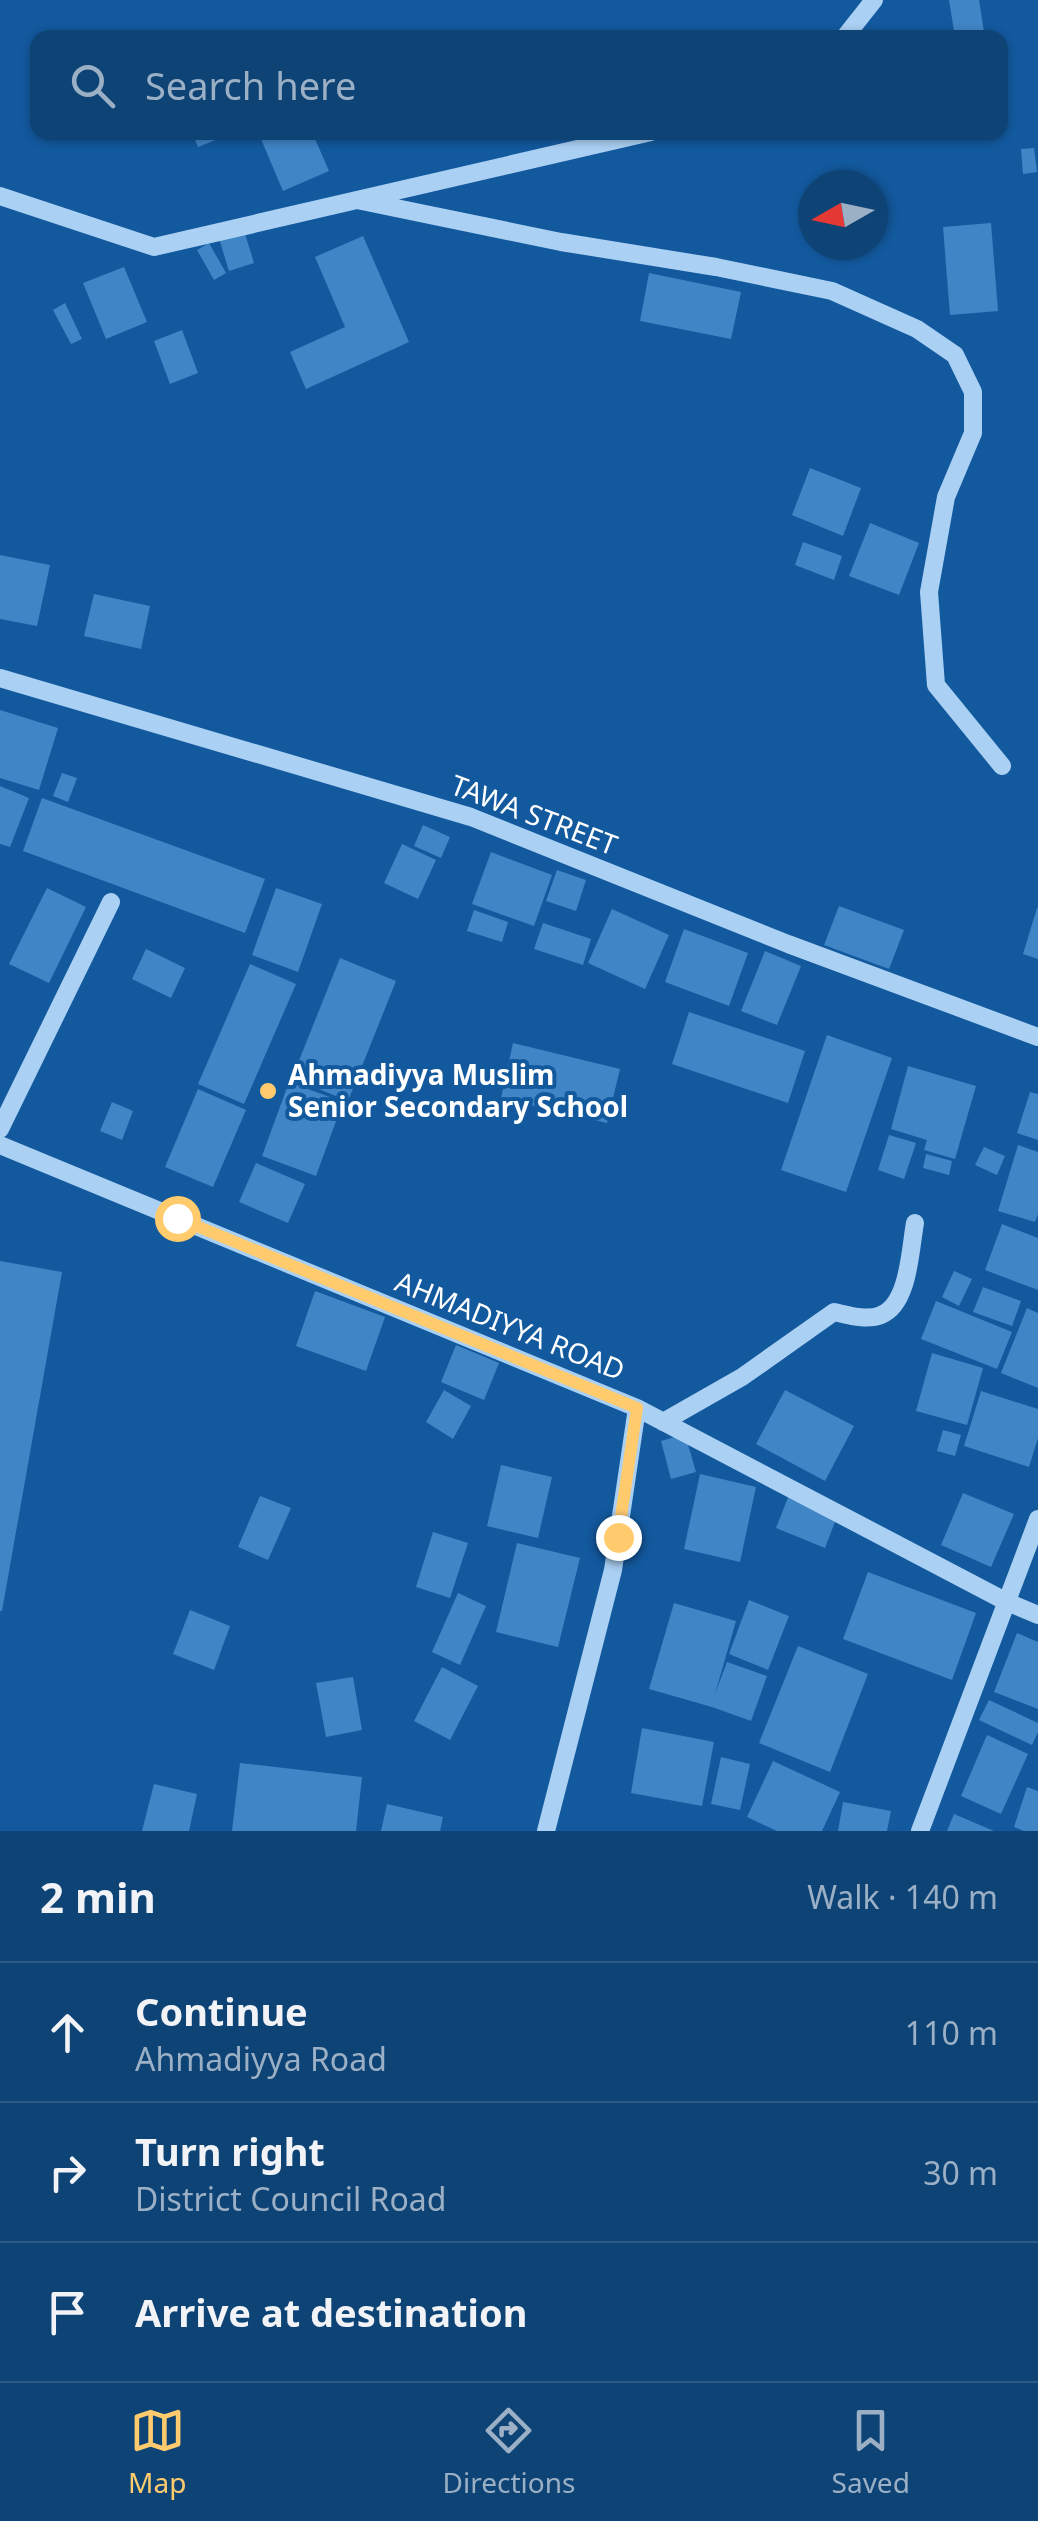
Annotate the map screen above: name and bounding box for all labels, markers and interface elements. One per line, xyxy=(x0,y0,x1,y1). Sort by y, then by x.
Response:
search box xyxy=(30,30,1008,140)
icon: search xyxy=(65,58,120,113)
text: Search here xyxy=(145,59,356,111)
north arrow xyxy=(798,170,888,260)
street label: TAWA STREET xyxy=(446,765,624,863)
place label: Ahmadiyya Muslim Senior Secondary School xyxy=(288,1055,628,1125)
marker: Ahmadiyya Muslim Senior Secondary School xyxy=(257,1080,279,1102)
route start xyxy=(155,1196,201,1242)
street label: AHMADIYYA ROAD xyxy=(390,1262,631,1388)
route end xyxy=(596,1515,642,1561)
text: 2 min xyxy=(40,1868,156,1925)
text: Walk · 140 m xyxy=(807,1875,998,1918)
text: Continue xyxy=(135,1985,308,2037)
icon: ahead xyxy=(40,2005,95,2060)
text: 110 m xyxy=(905,2011,998,2054)
text: Ahmadiyya Road xyxy=(135,2037,387,2080)
text: Turn right xyxy=(135,2125,325,2177)
icon: right xyxy=(40,2145,95,2200)
text: 30 m xyxy=(923,2151,998,2194)
text: District Council Road xyxy=(135,2177,446,2220)
icon: arrive xyxy=(40,2285,95,2340)
text: Arrive at destination xyxy=(135,2286,527,2338)
tab: Map xyxy=(128,2403,186,2501)
tab: Directions xyxy=(443,2403,575,2501)
tab: Saved xyxy=(832,2403,910,2501)

